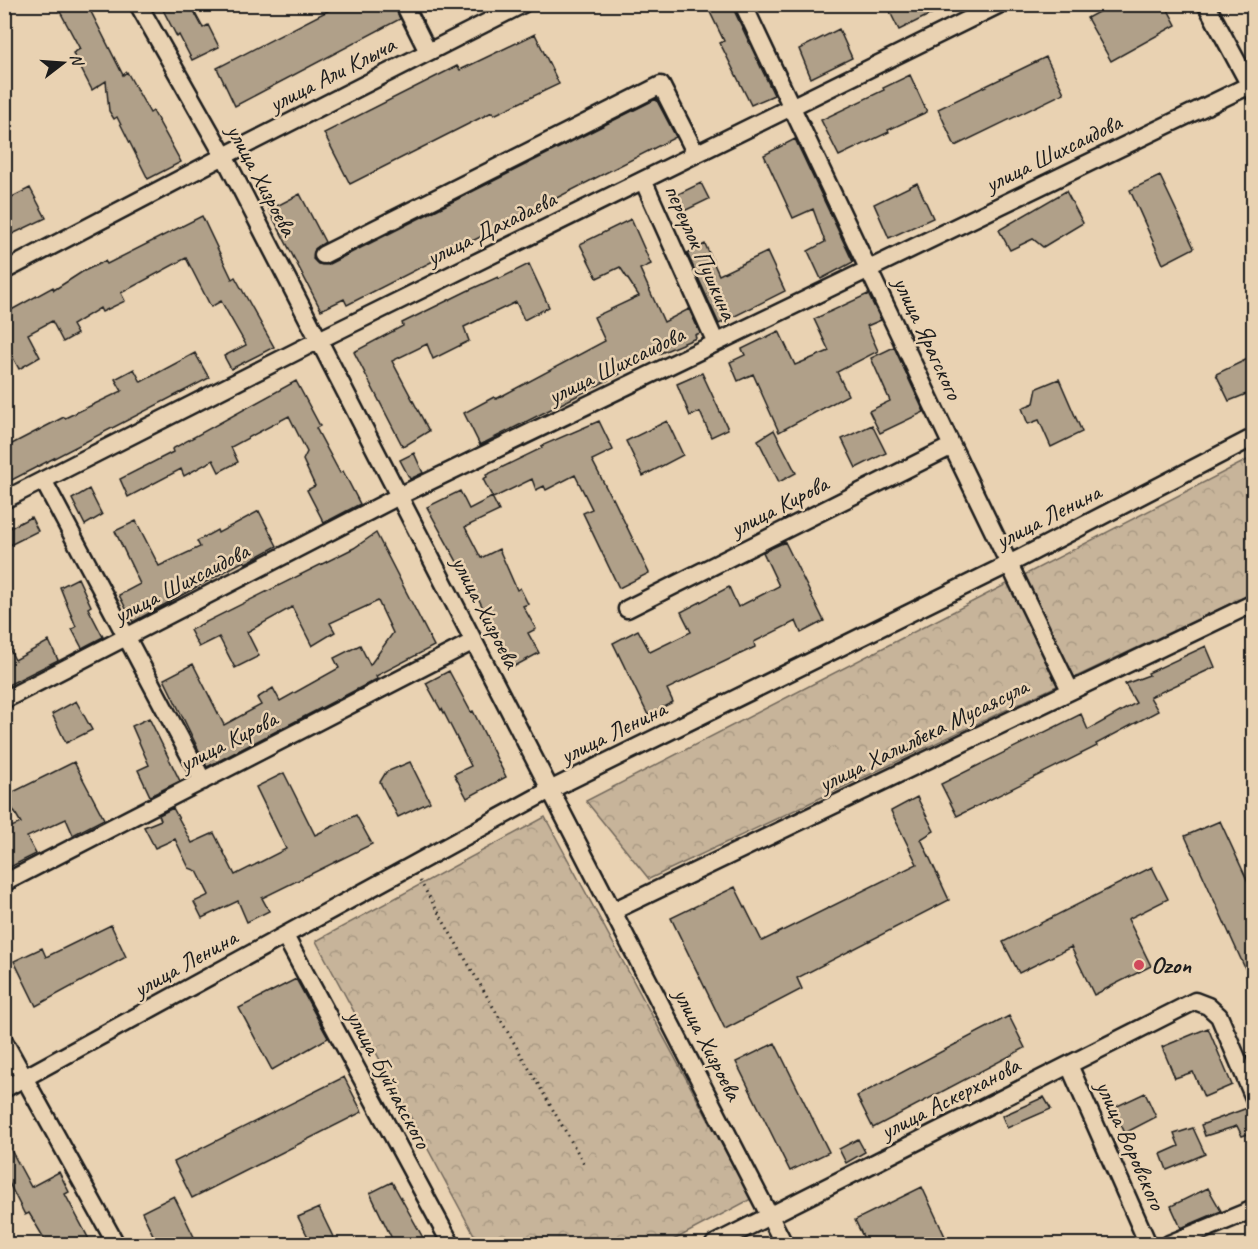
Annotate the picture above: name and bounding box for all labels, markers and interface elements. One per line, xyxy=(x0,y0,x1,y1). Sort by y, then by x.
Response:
street label: улица Али Клыча xyxy=(262,29,402,120)
north arrow xyxy=(33,33,93,93)
text: N xyxy=(65,51,88,70)
street label: улица Шихсаидова xyxy=(978,106,1127,200)
street label: улица Хизроева xyxy=(219,117,305,242)
street label: переулок Пушкина xyxy=(658,179,745,326)
street label: улица Дахадаева xyxy=(420,183,562,273)
street label: улица Ярагского xyxy=(886,270,970,406)
street label: улица Шихсаидова xyxy=(541,318,690,412)
street label: улица Кирова xyxy=(723,468,835,544)
street label: улица Ленина xyxy=(989,476,1108,556)
street label: улица Шихсаидова xyxy=(106,535,255,631)
street label: улица Хизроева xyxy=(444,549,528,675)
street label: улица Халилбека Мусаясула xyxy=(812,670,1035,800)
street label: улица Ленина xyxy=(553,693,673,771)
street label: улица Кирова xyxy=(172,703,284,779)
street label: улица Ленина xyxy=(126,921,244,1005)
place label: Ozon xyxy=(1151,950,1192,980)
marker: Ozon xyxy=(1132,958,1146,972)
street label: улица Хизроева xyxy=(666,981,750,1107)
street label: улица Буйнакского xyxy=(339,1003,439,1155)
street label: улица Аскерханова xyxy=(874,1049,1026,1147)
street label: улица Воровского xyxy=(1088,1074,1173,1216)

